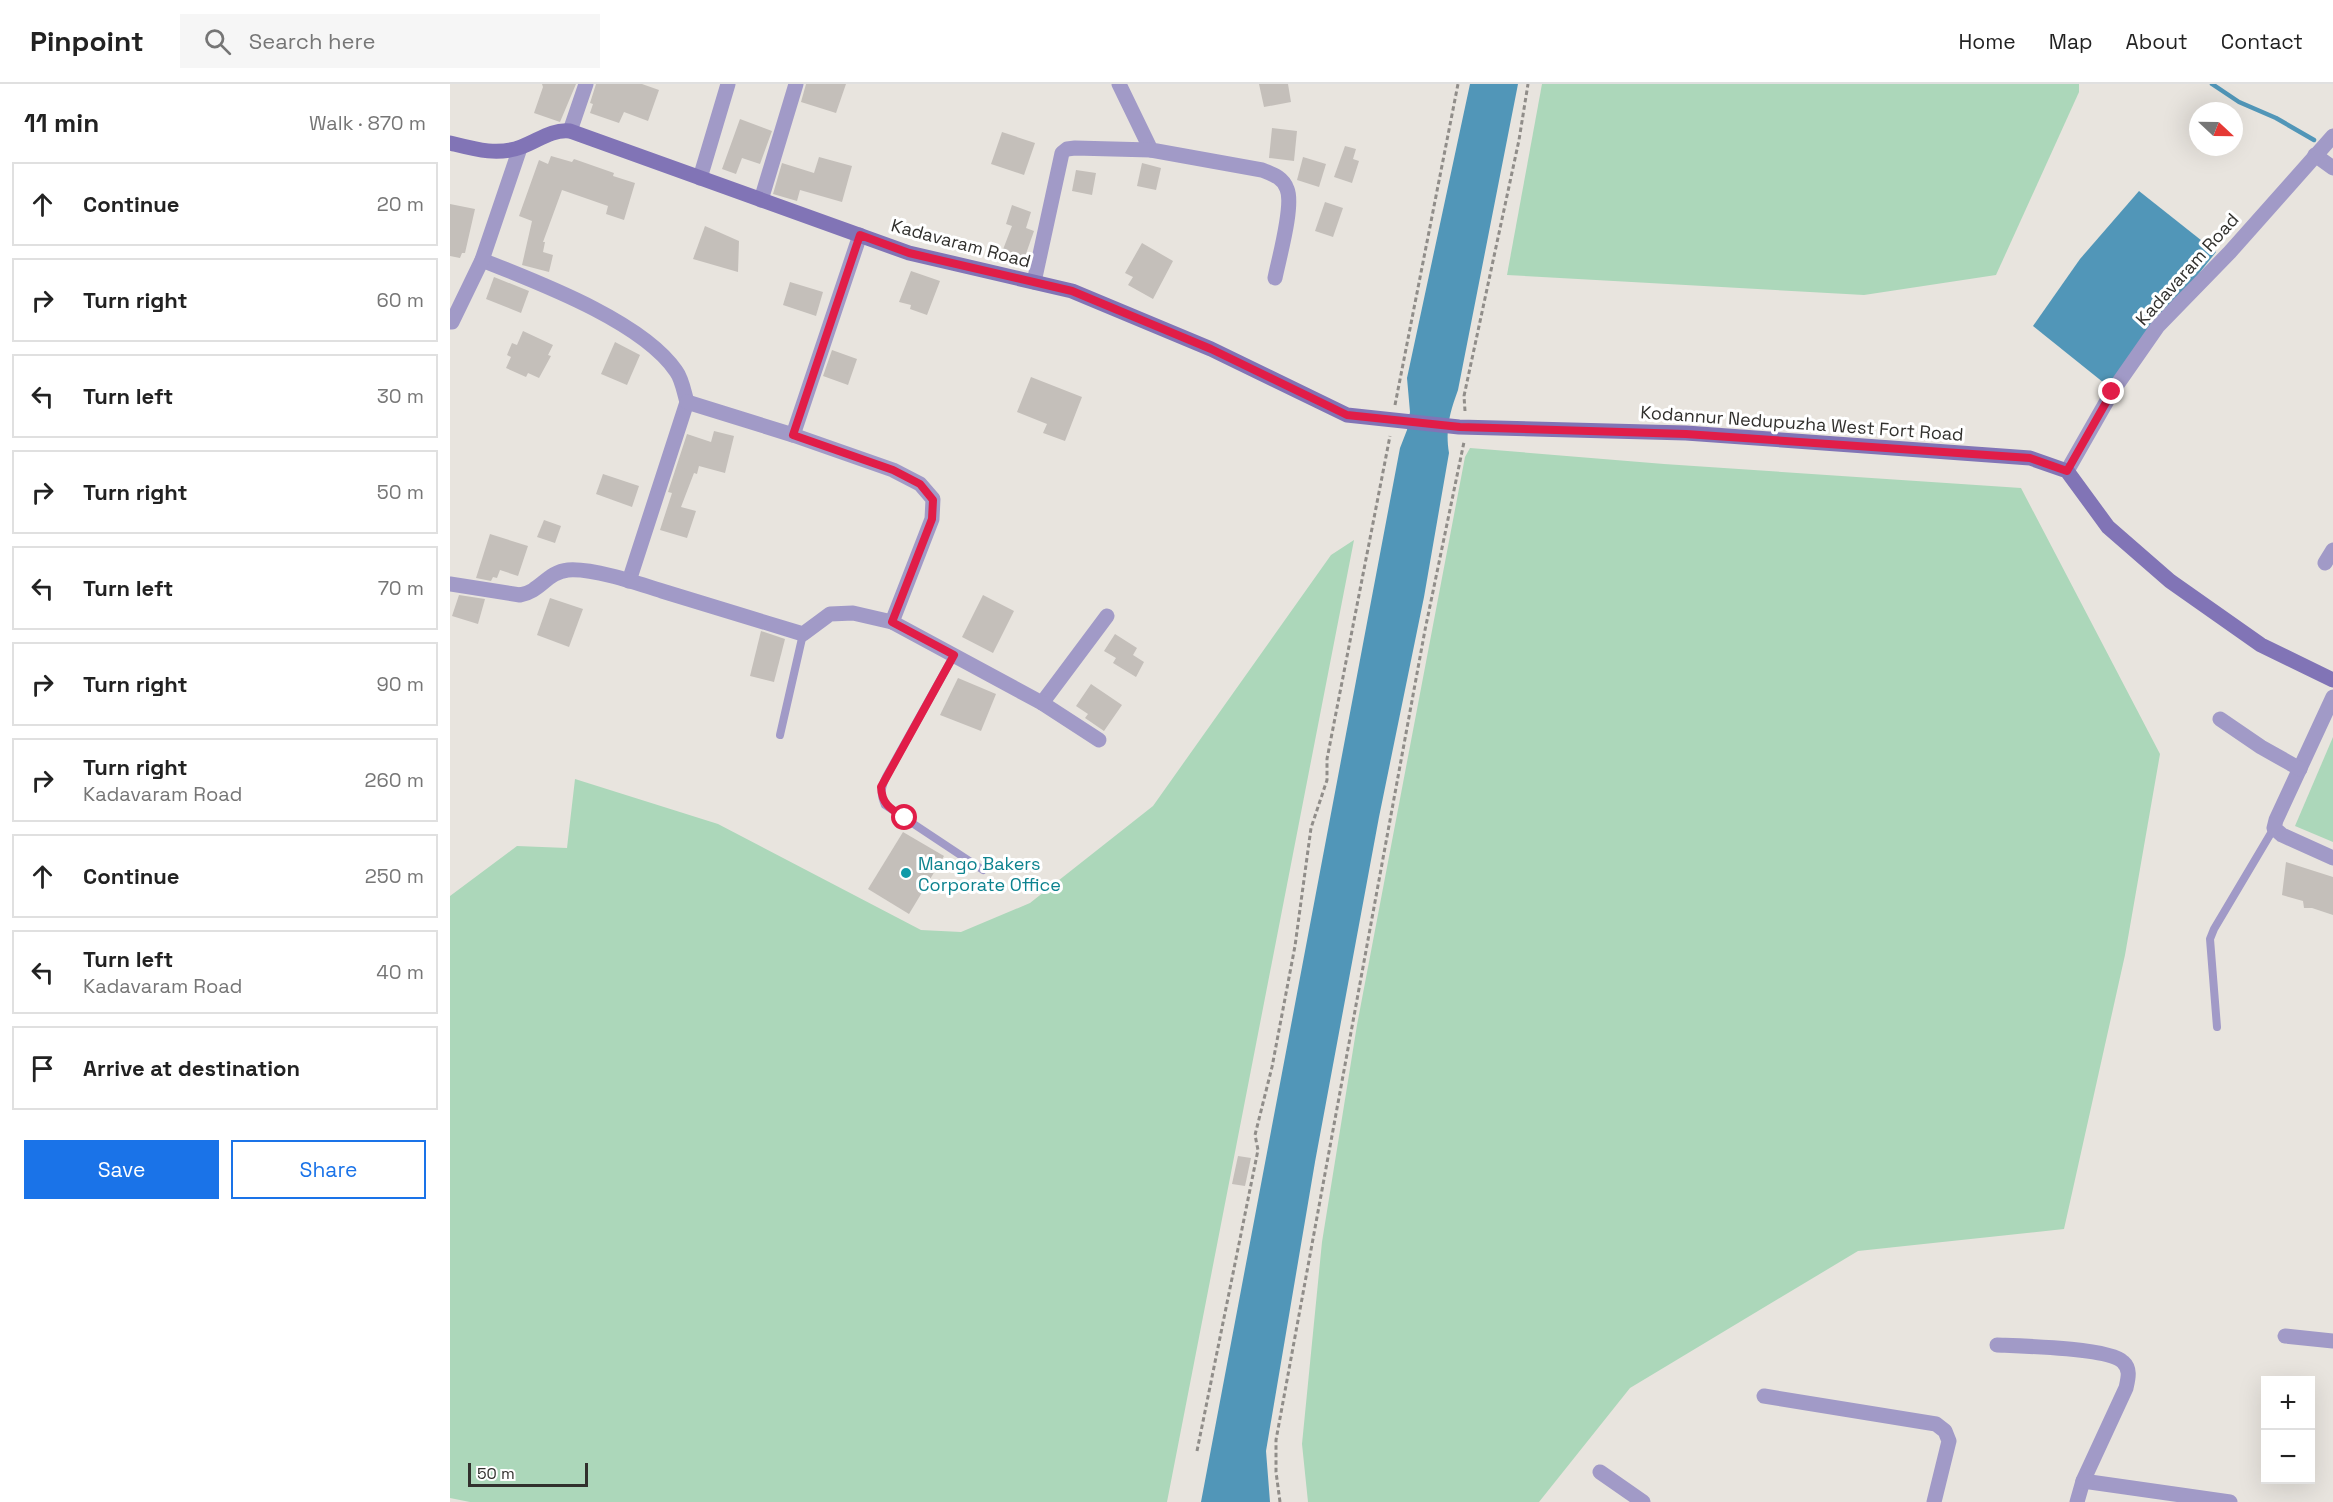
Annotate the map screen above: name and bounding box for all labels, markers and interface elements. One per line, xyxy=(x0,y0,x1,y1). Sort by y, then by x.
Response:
search box xyxy=(180,14,600,68)
text: Pinpoint xyxy=(30,23,144,59)
icon: search xyxy=(201,25,234,58)
text: Search here xyxy=(249,27,375,55)
text: Home xyxy=(1958,28,2016,55)
text: Map xyxy=(2049,28,2093,55)
text: About xyxy=(2126,28,2188,55)
text: Contact xyxy=(2221,28,2303,55)
north arrow xyxy=(2189,102,2243,156)
text: 11 min xyxy=(24,106,99,140)
text: Walk · 870 m xyxy=(309,110,426,136)
icon: ahead xyxy=(26,188,59,221)
text: Continue xyxy=(83,190,179,218)
text: 20 m xyxy=(377,191,424,217)
street label: Kadavaram Road xyxy=(2130,208,2244,330)
street label: Kadavaram Road xyxy=(889,213,1033,273)
icon: right xyxy=(26,284,59,317)
text: Turn right xyxy=(83,286,188,314)
text: 60 m xyxy=(377,287,424,313)
route end xyxy=(2098,378,2124,404)
icon: left xyxy=(26,380,59,413)
text: Turn left xyxy=(83,382,173,410)
text: 30 m xyxy=(377,383,424,409)
street label: Kodannur Nedupuzha West Fort Road xyxy=(1640,400,1964,446)
icon: right xyxy=(26,476,59,509)
text: Turn right xyxy=(83,478,188,506)
text: 50 m xyxy=(377,479,424,505)
icon: left xyxy=(26,572,59,605)
text: Turn left xyxy=(83,574,173,602)
text: 70 m xyxy=(378,575,424,601)
icon: right xyxy=(26,668,59,701)
text: Turn right xyxy=(83,670,188,698)
text: 90 m xyxy=(377,671,424,697)
text: Turn right xyxy=(83,753,188,781)
icon: right xyxy=(26,764,59,797)
text: 260 m xyxy=(365,767,424,793)
text: Kadavaram Road xyxy=(83,781,242,807)
route start xyxy=(891,804,917,830)
place label: Mango Bakers Corporate Office xyxy=(918,852,1061,896)
icon: ahead xyxy=(26,860,59,893)
text: Continue xyxy=(83,862,179,890)
text: 250 m xyxy=(365,863,424,889)
marker: Mango Bakers Corporate Office xyxy=(899,866,913,880)
text: Turn left xyxy=(83,945,173,973)
icon: left xyxy=(26,956,59,989)
text: 40 m xyxy=(376,959,424,985)
text: Kadavaram Road xyxy=(83,973,242,999)
icon: arrive xyxy=(26,1052,59,1085)
text: Arrive at destination xyxy=(83,1054,300,1082)
button: Save xyxy=(24,1140,219,1199)
button: Share xyxy=(231,1140,426,1199)
map controls xyxy=(2261,1376,2315,1484)
button: + xyxy=(2261,1376,2315,1430)
button: − xyxy=(2261,1430,2315,1484)
scale bar xyxy=(468,1460,588,1488)
text: 50 m xyxy=(477,1463,515,1484)

